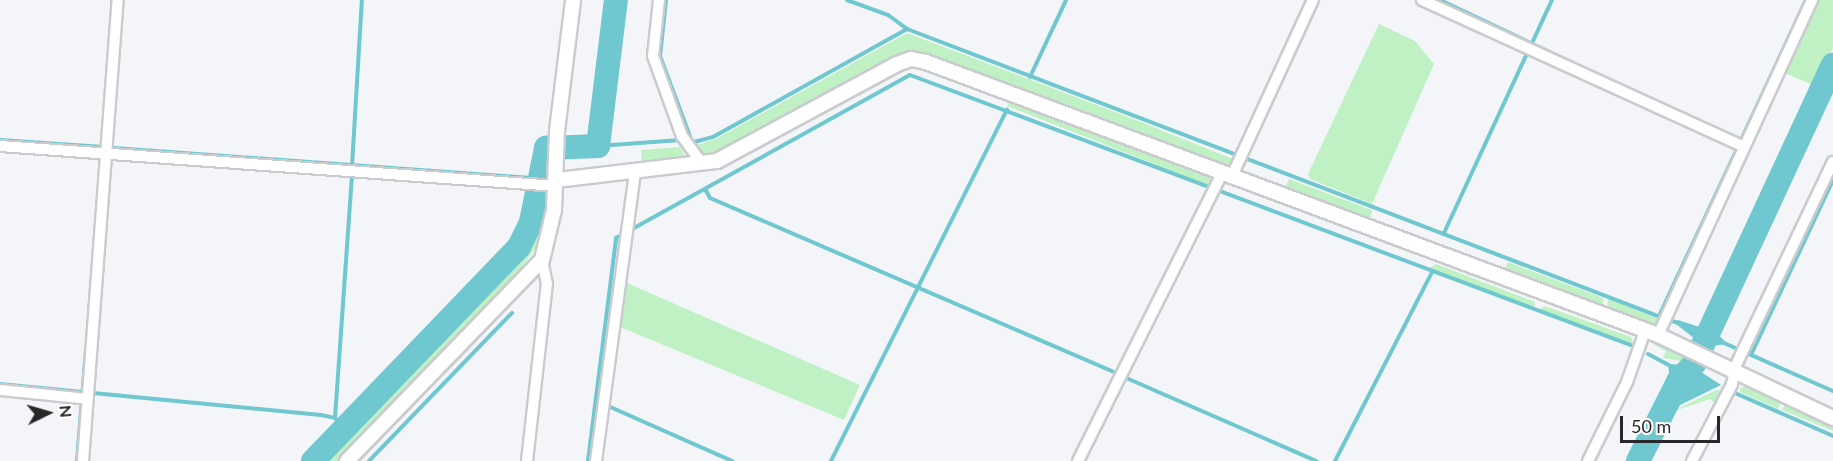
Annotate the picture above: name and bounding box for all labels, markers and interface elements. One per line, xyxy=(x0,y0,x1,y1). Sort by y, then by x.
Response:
north arrow xyxy=(18,383,78,443)
text: N xyxy=(56,404,76,418)
scale bar xyxy=(1623,404,1724,442)
text: 50 m xyxy=(1631,415,1671,437)

